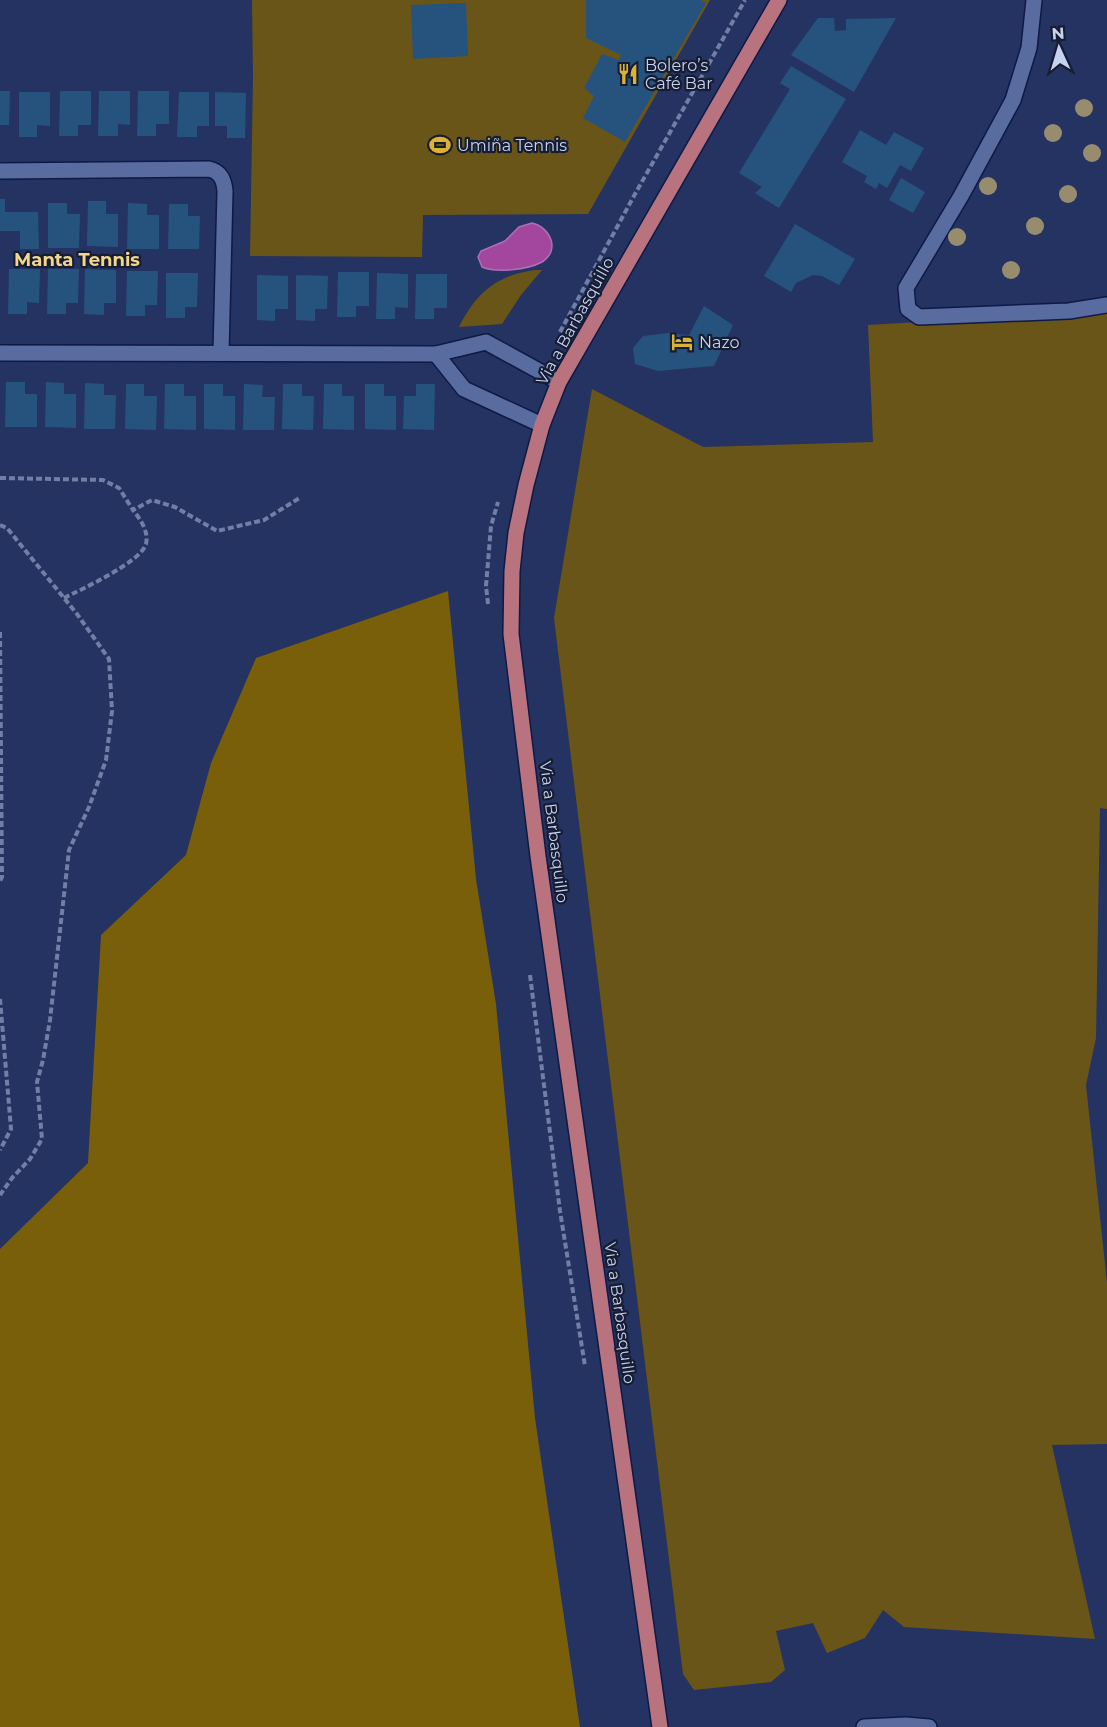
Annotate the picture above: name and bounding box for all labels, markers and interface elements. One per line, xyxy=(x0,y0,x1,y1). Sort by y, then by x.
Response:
north arrow xyxy=(1029,18,1089,78)
text: N xyxy=(1051,24,1065,43)
place label: Bolero’s Café Bar xyxy=(645,56,713,93)
restaurant icon: Bolero’s Café Bar xyxy=(616,62,640,86)
sports icon: Umiña Tennis xyxy=(428,133,452,157)
place label: Umiña Tennis xyxy=(457,136,567,155)
district label: Manta Tennis xyxy=(14,249,140,271)
street label: Via a Barbasquillo xyxy=(532,254,618,388)
hotel icon: Nazo xyxy=(670,330,694,354)
place label: Nazo xyxy=(699,333,740,352)
street label: Via a Barbasquillo xyxy=(536,760,572,904)
street label: Via a Barbasquillo xyxy=(601,1241,639,1385)

